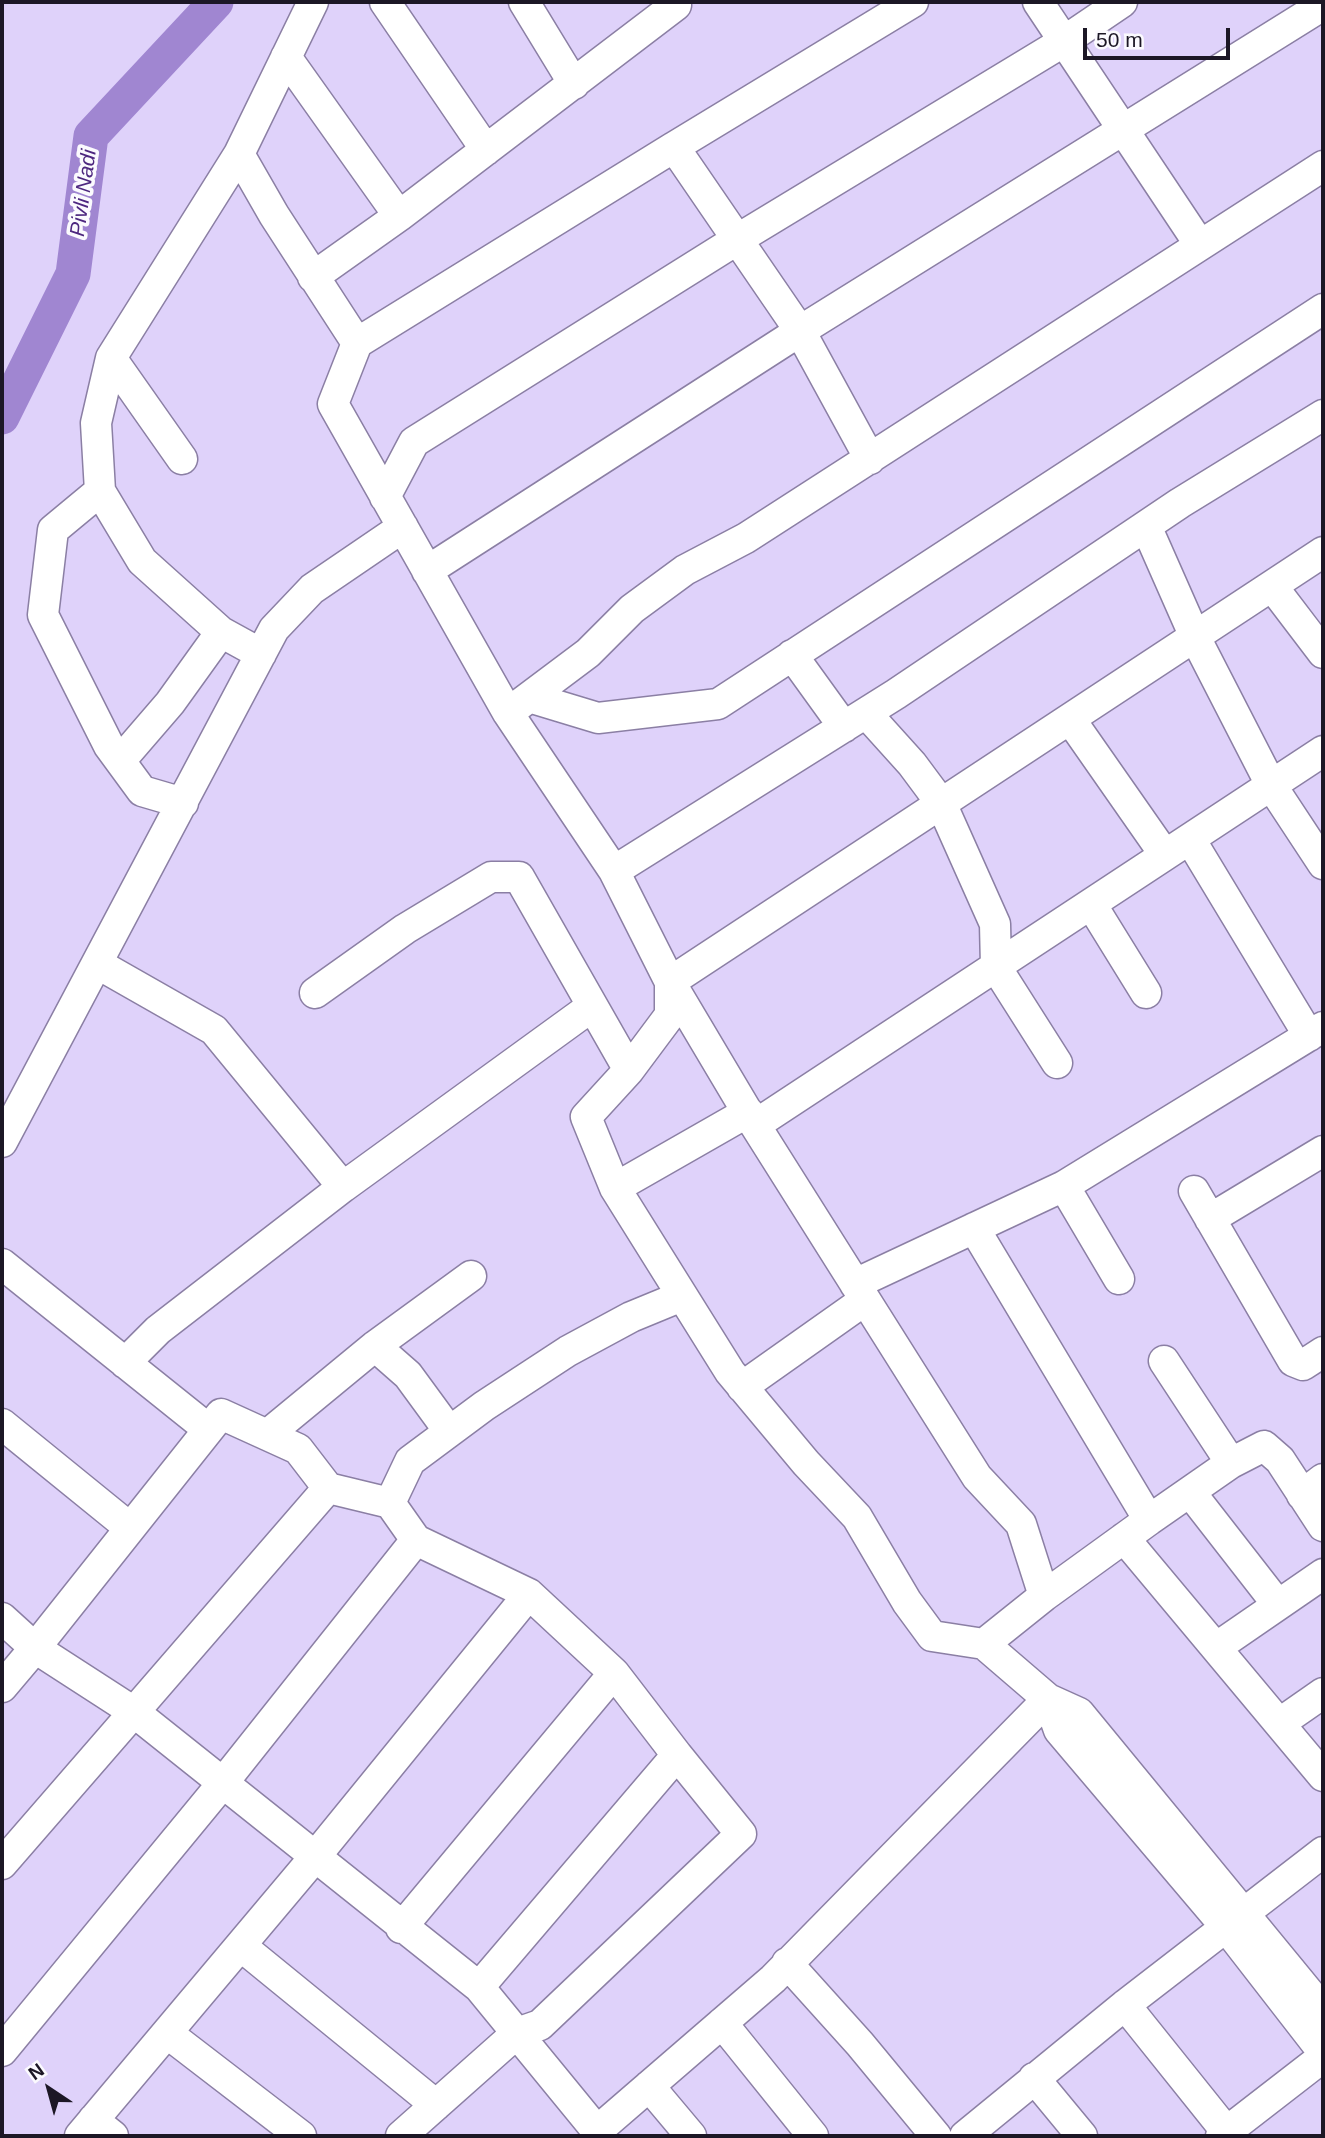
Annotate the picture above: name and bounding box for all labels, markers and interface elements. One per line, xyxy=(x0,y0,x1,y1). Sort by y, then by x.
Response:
scale bar xyxy=(1087,14,1234,58)
text: 50 m xyxy=(1096,28,1143,51)
water label: Pivli Nadi xyxy=(65,148,103,238)
north arrow xyxy=(14,2054,84,2124)
text: N xyxy=(25,2059,48,2084)

